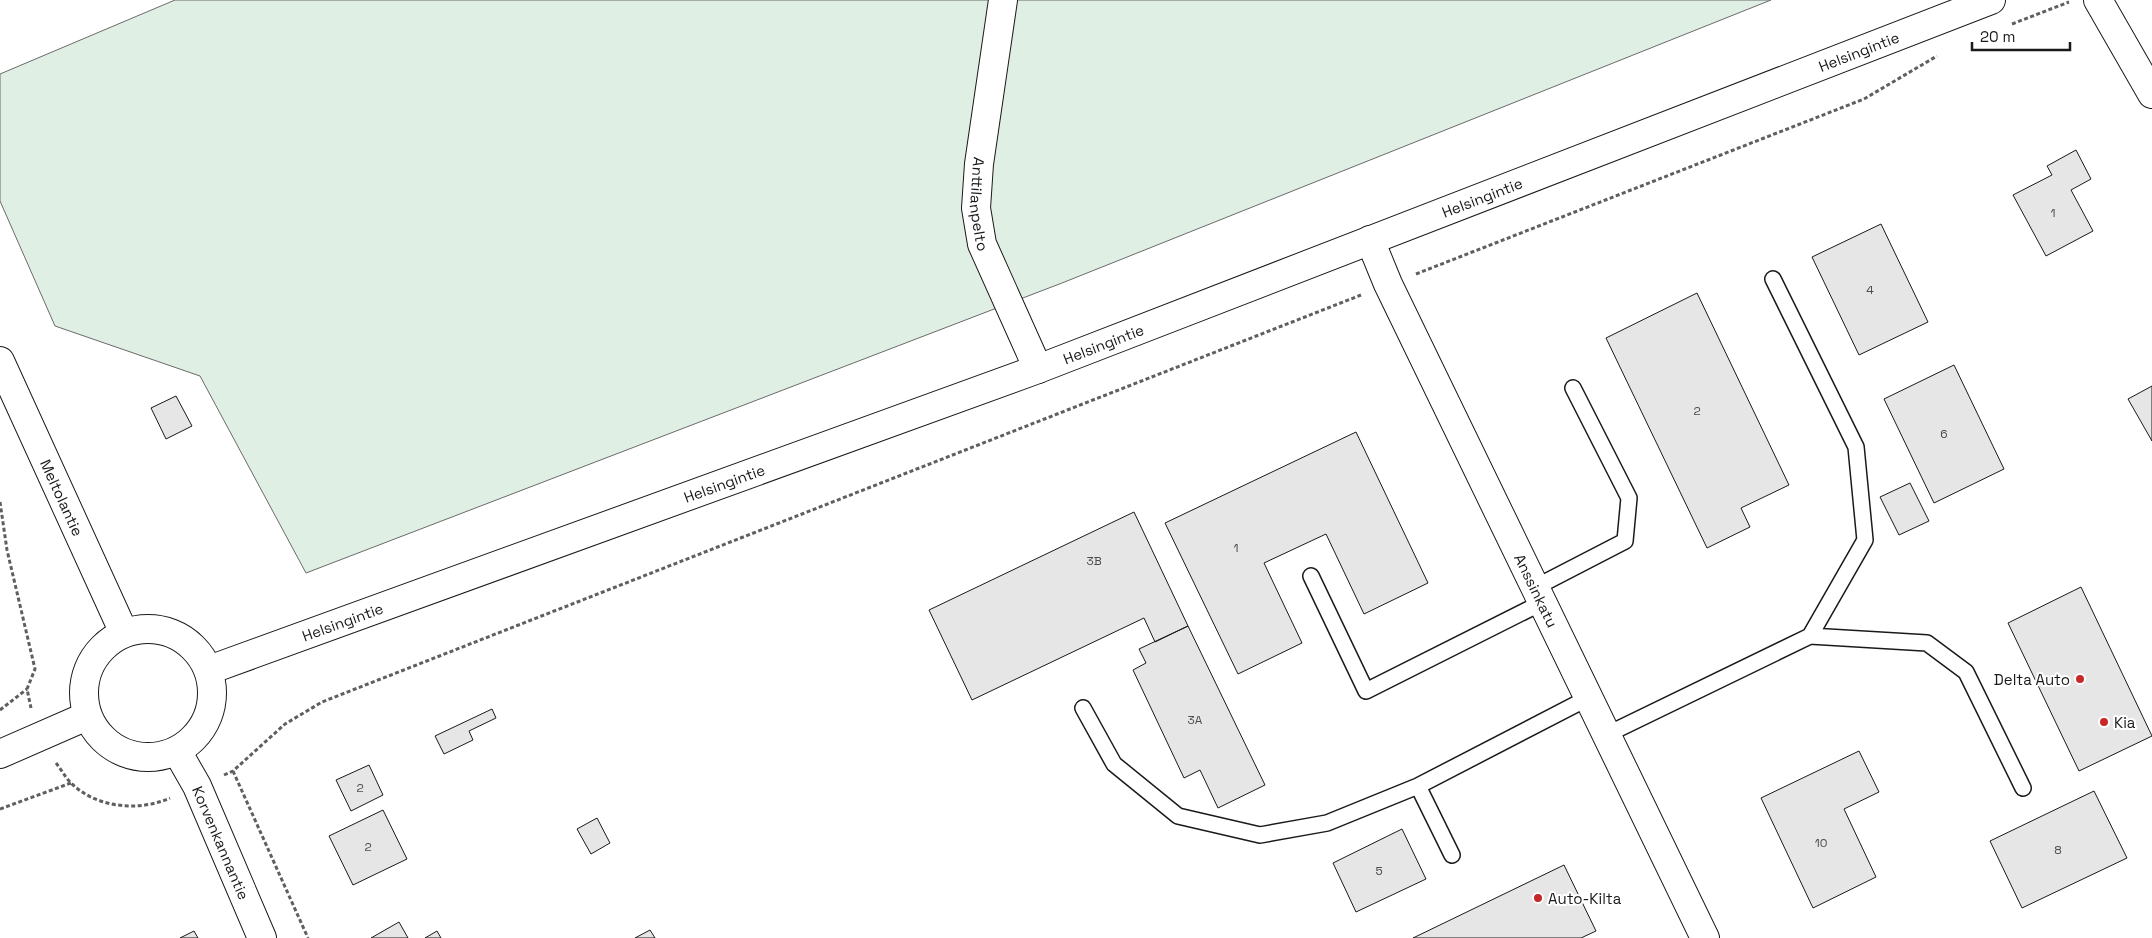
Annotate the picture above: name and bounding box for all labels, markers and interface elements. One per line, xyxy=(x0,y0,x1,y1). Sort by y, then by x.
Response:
scale bar xyxy=(1972,20,2070,52)
street label: Helsingintie xyxy=(1816,27,1902,75)
text: 20 m xyxy=(1980,27,2015,46)
street label: Anttilanpelto xyxy=(966,156,993,254)
street label: Helsingintie xyxy=(1439,173,1525,221)
house number: 1 xyxy=(2050,205,2056,221)
house number: 4 xyxy=(1866,282,1874,298)
street label: Helsingintie xyxy=(1060,319,1147,368)
house number: 2 xyxy=(1693,403,1701,419)
house number: 6 xyxy=(1940,426,1948,442)
street label: Meltolantie xyxy=(37,456,88,539)
street label: Helsingintie xyxy=(681,459,767,506)
house number: 1 xyxy=(1233,540,1239,556)
street label: Anssinkatu xyxy=(1511,550,1562,630)
house number: 3B xyxy=(1086,553,1102,569)
street label: Helsingintie xyxy=(299,598,386,645)
place label: Delta Auto xyxy=(1994,670,2070,689)
marker: Delta Auto xyxy=(2074,673,2086,685)
house number: 3A xyxy=(1188,712,1203,728)
place label: Kia xyxy=(2114,713,2136,732)
marker: Kia xyxy=(2098,716,2110,728)
house number: 2 xyxy=(356,780,364,796)
street label: Korvenkannantie xyxy=(189,783,254,903)
house number: 10 xyxy=(1815,835,1827,851)
house number: 2 xyxy=(364,839,372,855)
house number: 8 xyxy=(2054,842,2062,858)
house number: 5 xyxy=(1375,863,1383,879)
place label: Auto-Kilta xyxy=(1548,889,1622,908)
marker: Auto-Kilta xyxy=(1532,892,1544,904)

